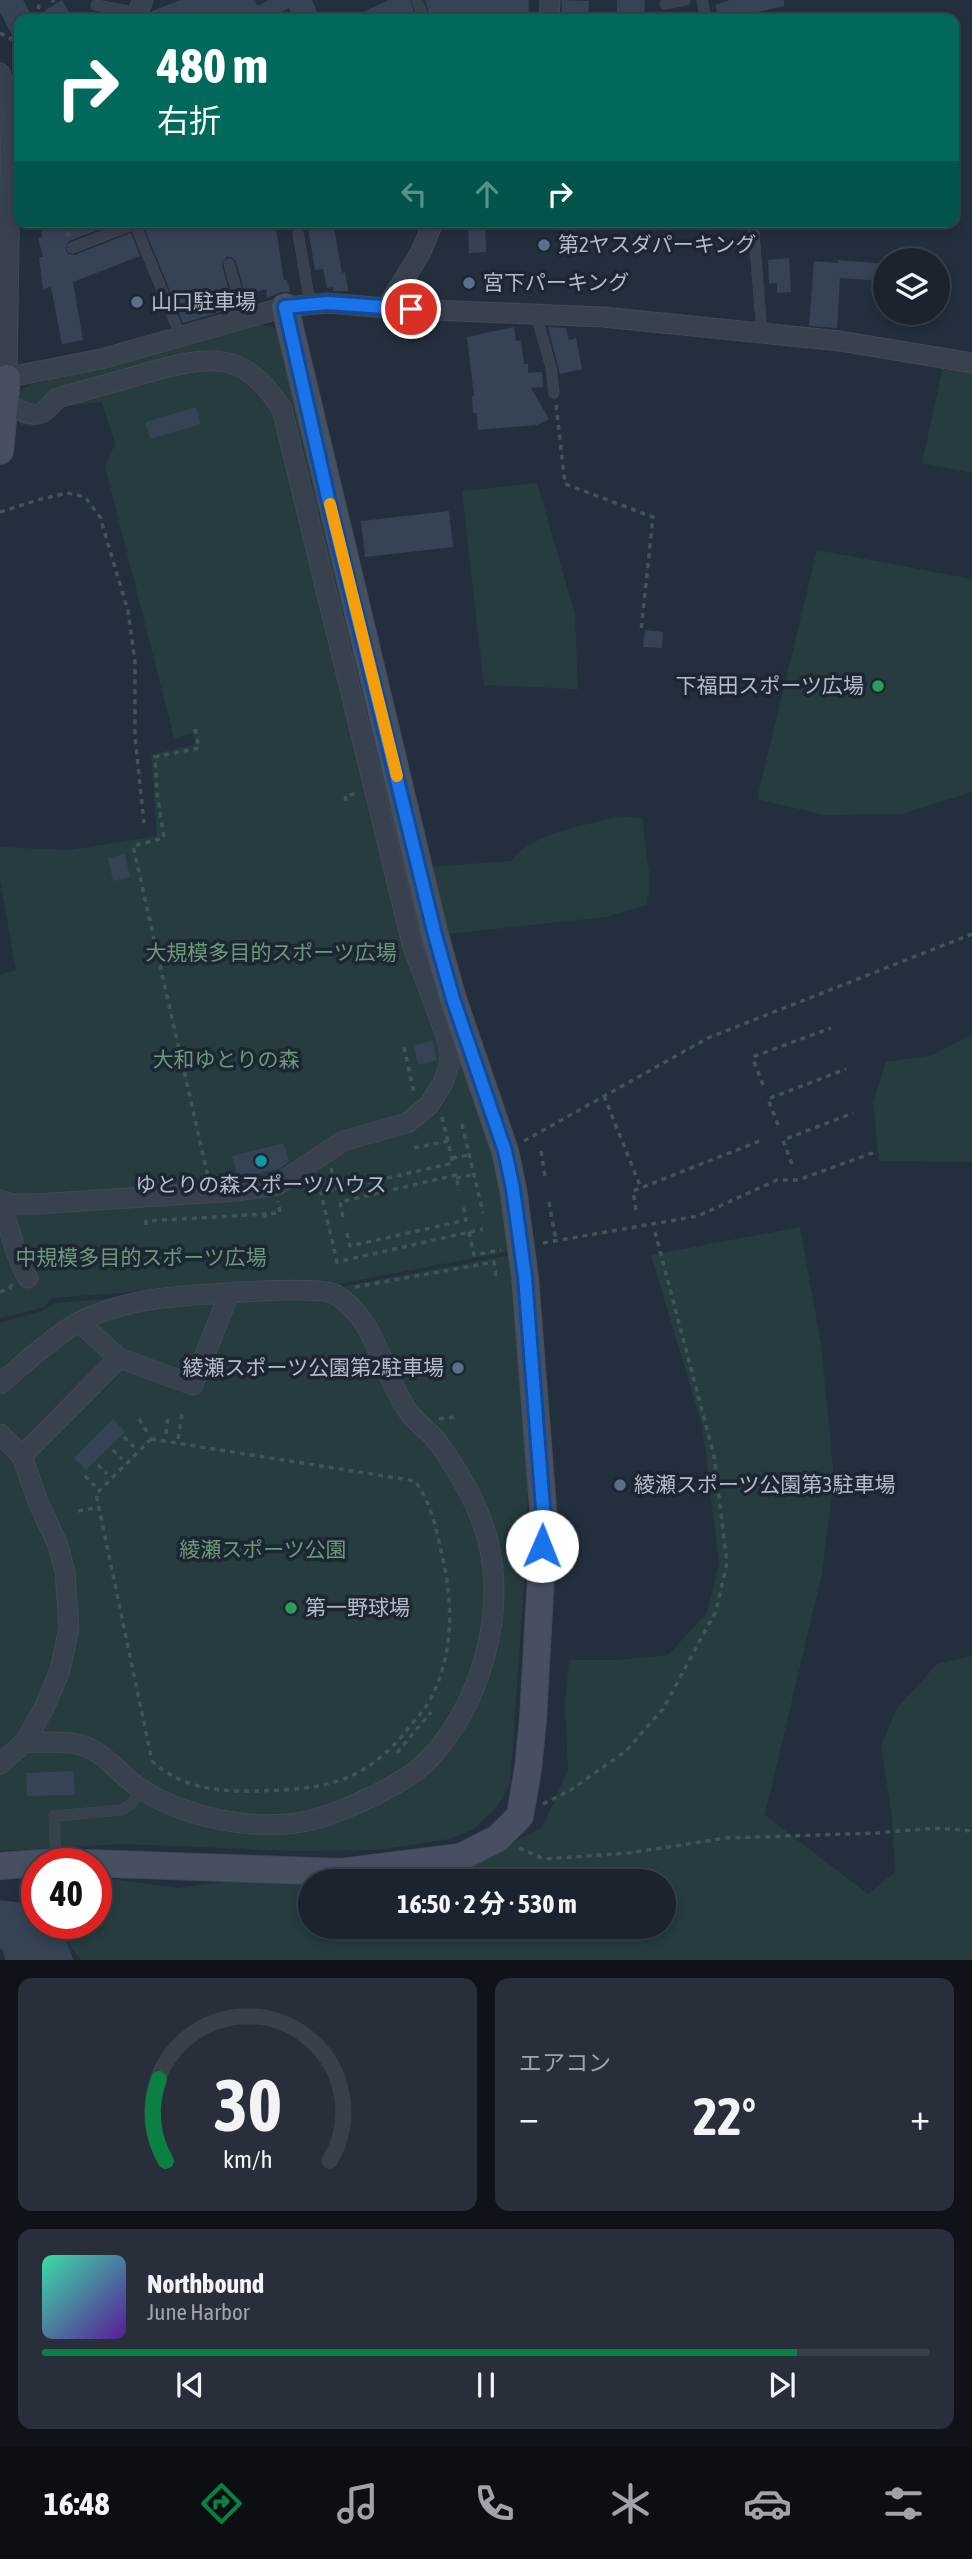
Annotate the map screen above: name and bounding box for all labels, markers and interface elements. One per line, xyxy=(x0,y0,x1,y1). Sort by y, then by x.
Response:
text: 480 m xyxy=(157,37,268,93)
icon: right xyxy=(42,42,133,133)
text: 右折 xyxy=(157,102,221,139)
icon: left xyxy=(395,175,433,213)
icon: ahead xyxy=(468,175,506,213)
icon: right xyxy=(541,175,579,213)
place label: 第2ヤスダパーキング xyxy=(558,232,756,256)
marker: 第2ヤスダパーキング xyxy=(536,237,552,253)
map controls xyxy=(873,248,950,325)
button: layers xyxy=(873,248,950,325)
place label: 宮下パーキング xyxy=(483,270,629,294)
marker: 宮下パーキング xyxy=(461,275,477,291)
pin xyxy=(381,279,441,339)
place label: 山口駐車場 xyxy=(151,289,256,313)
icon: arrive xyxy=(392,290,430,328)
marker: 山口駐車場 xyxy=(129,294,145,310)
place label: 下福田スポーツ広場 xyxy=(675,673,864,697)
marker: 下福田スポーツ広場 xyxy=(870,678,886,694)
park label: 大規模多目的スポーツ広場 xyxy=(145,940,397,964)
park label: 大和ゆとりの森 xyxy=(153,1047,300,1071)
marker: ゆとりの森スポーツハウス xyxy=(253,1153,269,1169)
place label: ゆとりの森スポーツハウス xyxy=(135,1172,387,1196)
park label: 中規模多目的スポーツ広場 xyxy=(15,1245,267,1269)
place label: 綾瀬スポーツ公園第2駐車場 xyxy=(183,1355,444,1379)
marker: 綾瀬スポーツ公園第2駐車場 xyxy=(450,1360,466,1376)
place label: 綾瀬スポーツ公園第3駐車場 xyxy=(634,1472,895,1496)
marker: 綾瀬スポーツ公園第3駐車場 xyxy=(612,1477,628,1493)
position arrow xyxy=(505,1509,579,1583)
park label: 綾瀬スポーツ公園 xyxy=(179,1537,347,1561)
place label: 第一野球場 xyxy=(305,1595,410,1619)
marker: 第一野球場 xyxy=(283,1600,299,1616)
speed limit sign: 40 xyxy=(21,1848,112,1939)
text: 16:50 · 2 分 · 530 m xyxy=(397,1889,577,1919)
text: エアコン xyxy=(519,2050,611,2076)
text: 30 xyxy=(213,2063,282,2146)
text: 22° xyxy=(693,2086,756,2146)
text: − xyxy=(519,2095,539,2138)
text: + xyxy=(910,2095,930,2138)
text: km/h xyxy=(223,2144,272,2172)
text: Northbound xyxy=(147,2269,264,2299)
text: June Harbor xyxy=(147,2299,250,2325)
icon: previous xyxy=(171,2366,209,2404)
icon: pause xyxy=(467,2366,505,2404)
icon: next xyxy=(763,2366,801,2404)
icon: directions xyxy=(197,2479,246,2528)
icon: music xyxy=(333,2479,382,2528)
icon: phone xyxy=(470,2479,519,2528)
icon: climate xyxy=(606,2479,655,2528)
icon: car xyxy=(743,2479,792,2528)
icon: filters xyxy=(879,2479,928,2528)
text: 16:48 xyxy=(44,2485,110,2522)

